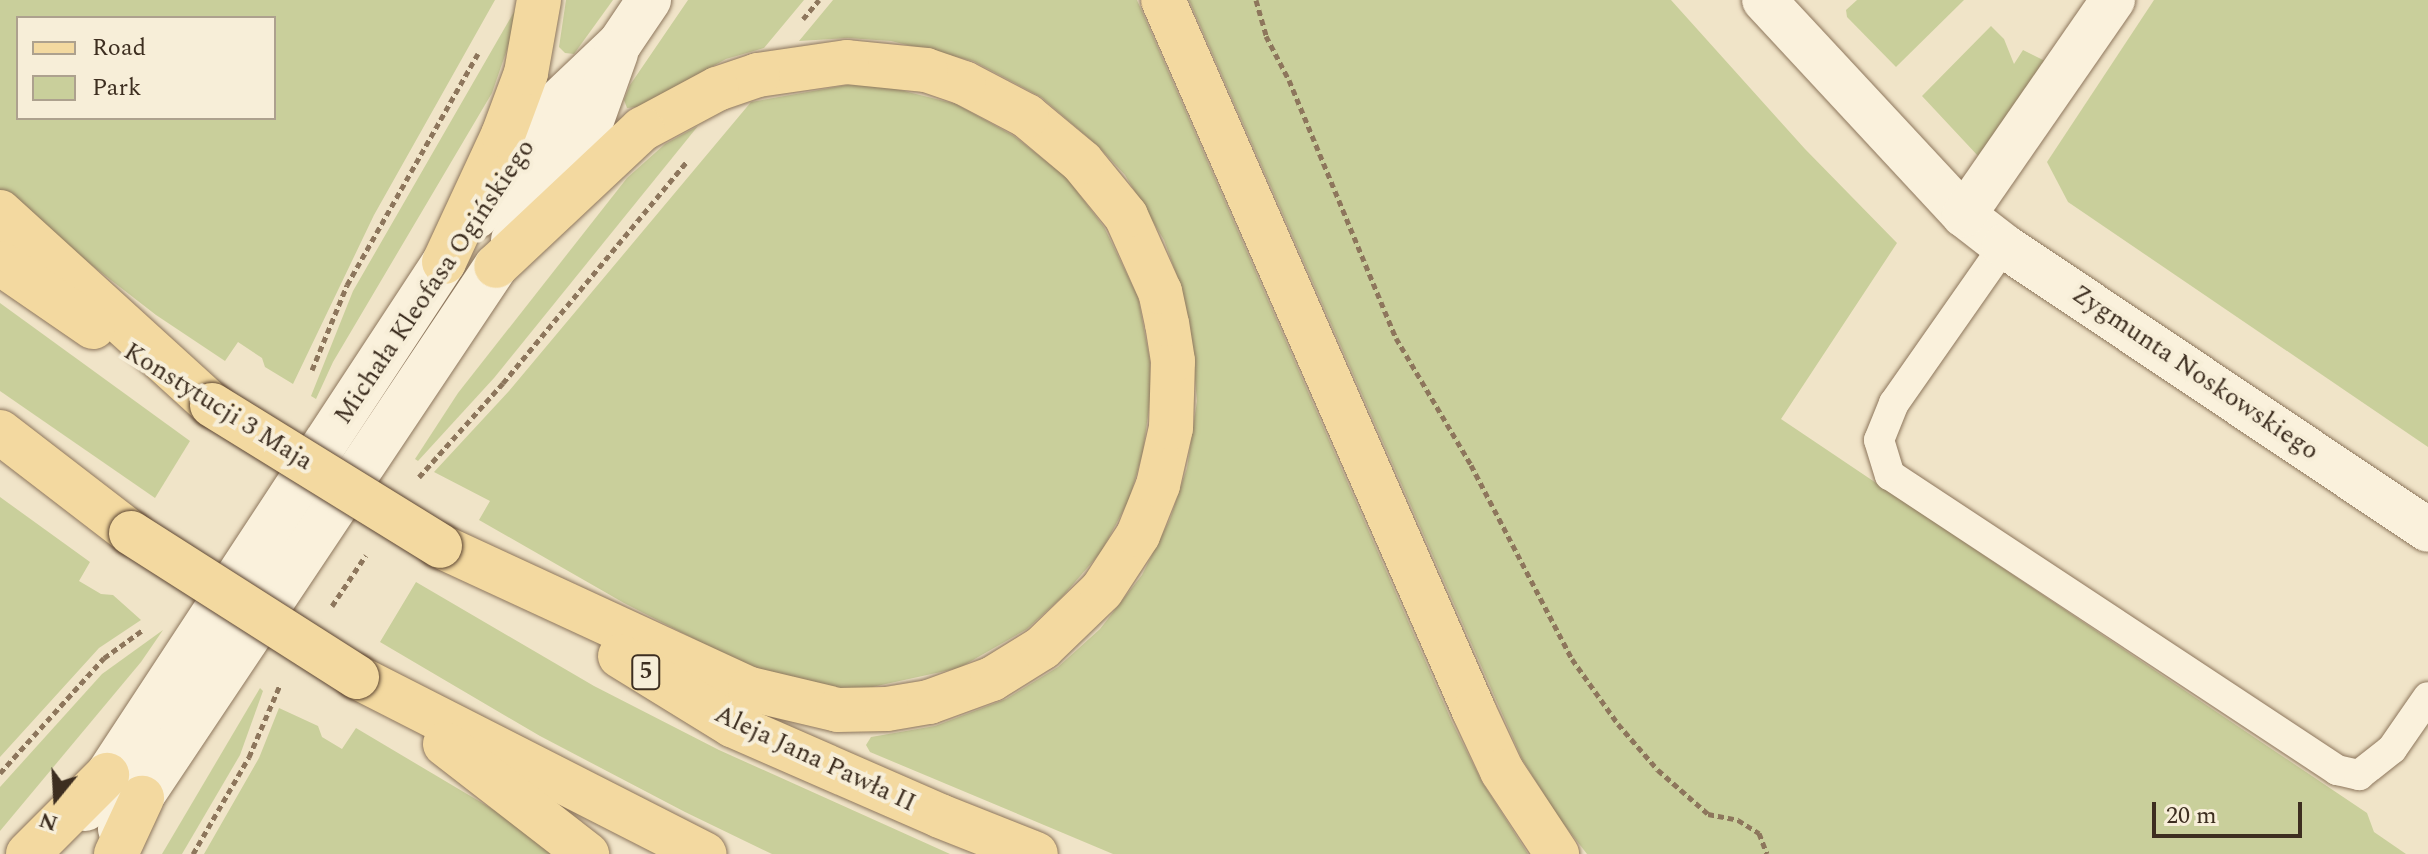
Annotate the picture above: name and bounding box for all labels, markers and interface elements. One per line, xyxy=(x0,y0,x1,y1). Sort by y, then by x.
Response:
legend xyxy=(16,16,276,120)
text: Road xyxy=(92,30,146,66)
text: Park xyxy=(92,70,142,106)
street label: Michała Kleofasa Ogińskiego xyxy=(328,134,542,430)
street label: Zygmunta Noskowskiego xyxy=(2066,279,2324,467)
street label: Konstytucji 3 Maja xyxy=(118,336,318,478)
road number: 5 xyxy=(630,652,662,692)
street label: Aleja Jana Pawła II xyxy=(709,699,921,819)
north arrow xyxy=(16,758,96,838)
scale bar xyxy=(2156,786,2306,836)
text: 20 m xyxy=(2166,798,2217,834)
text: N xyxy=(35,803,62,840)

